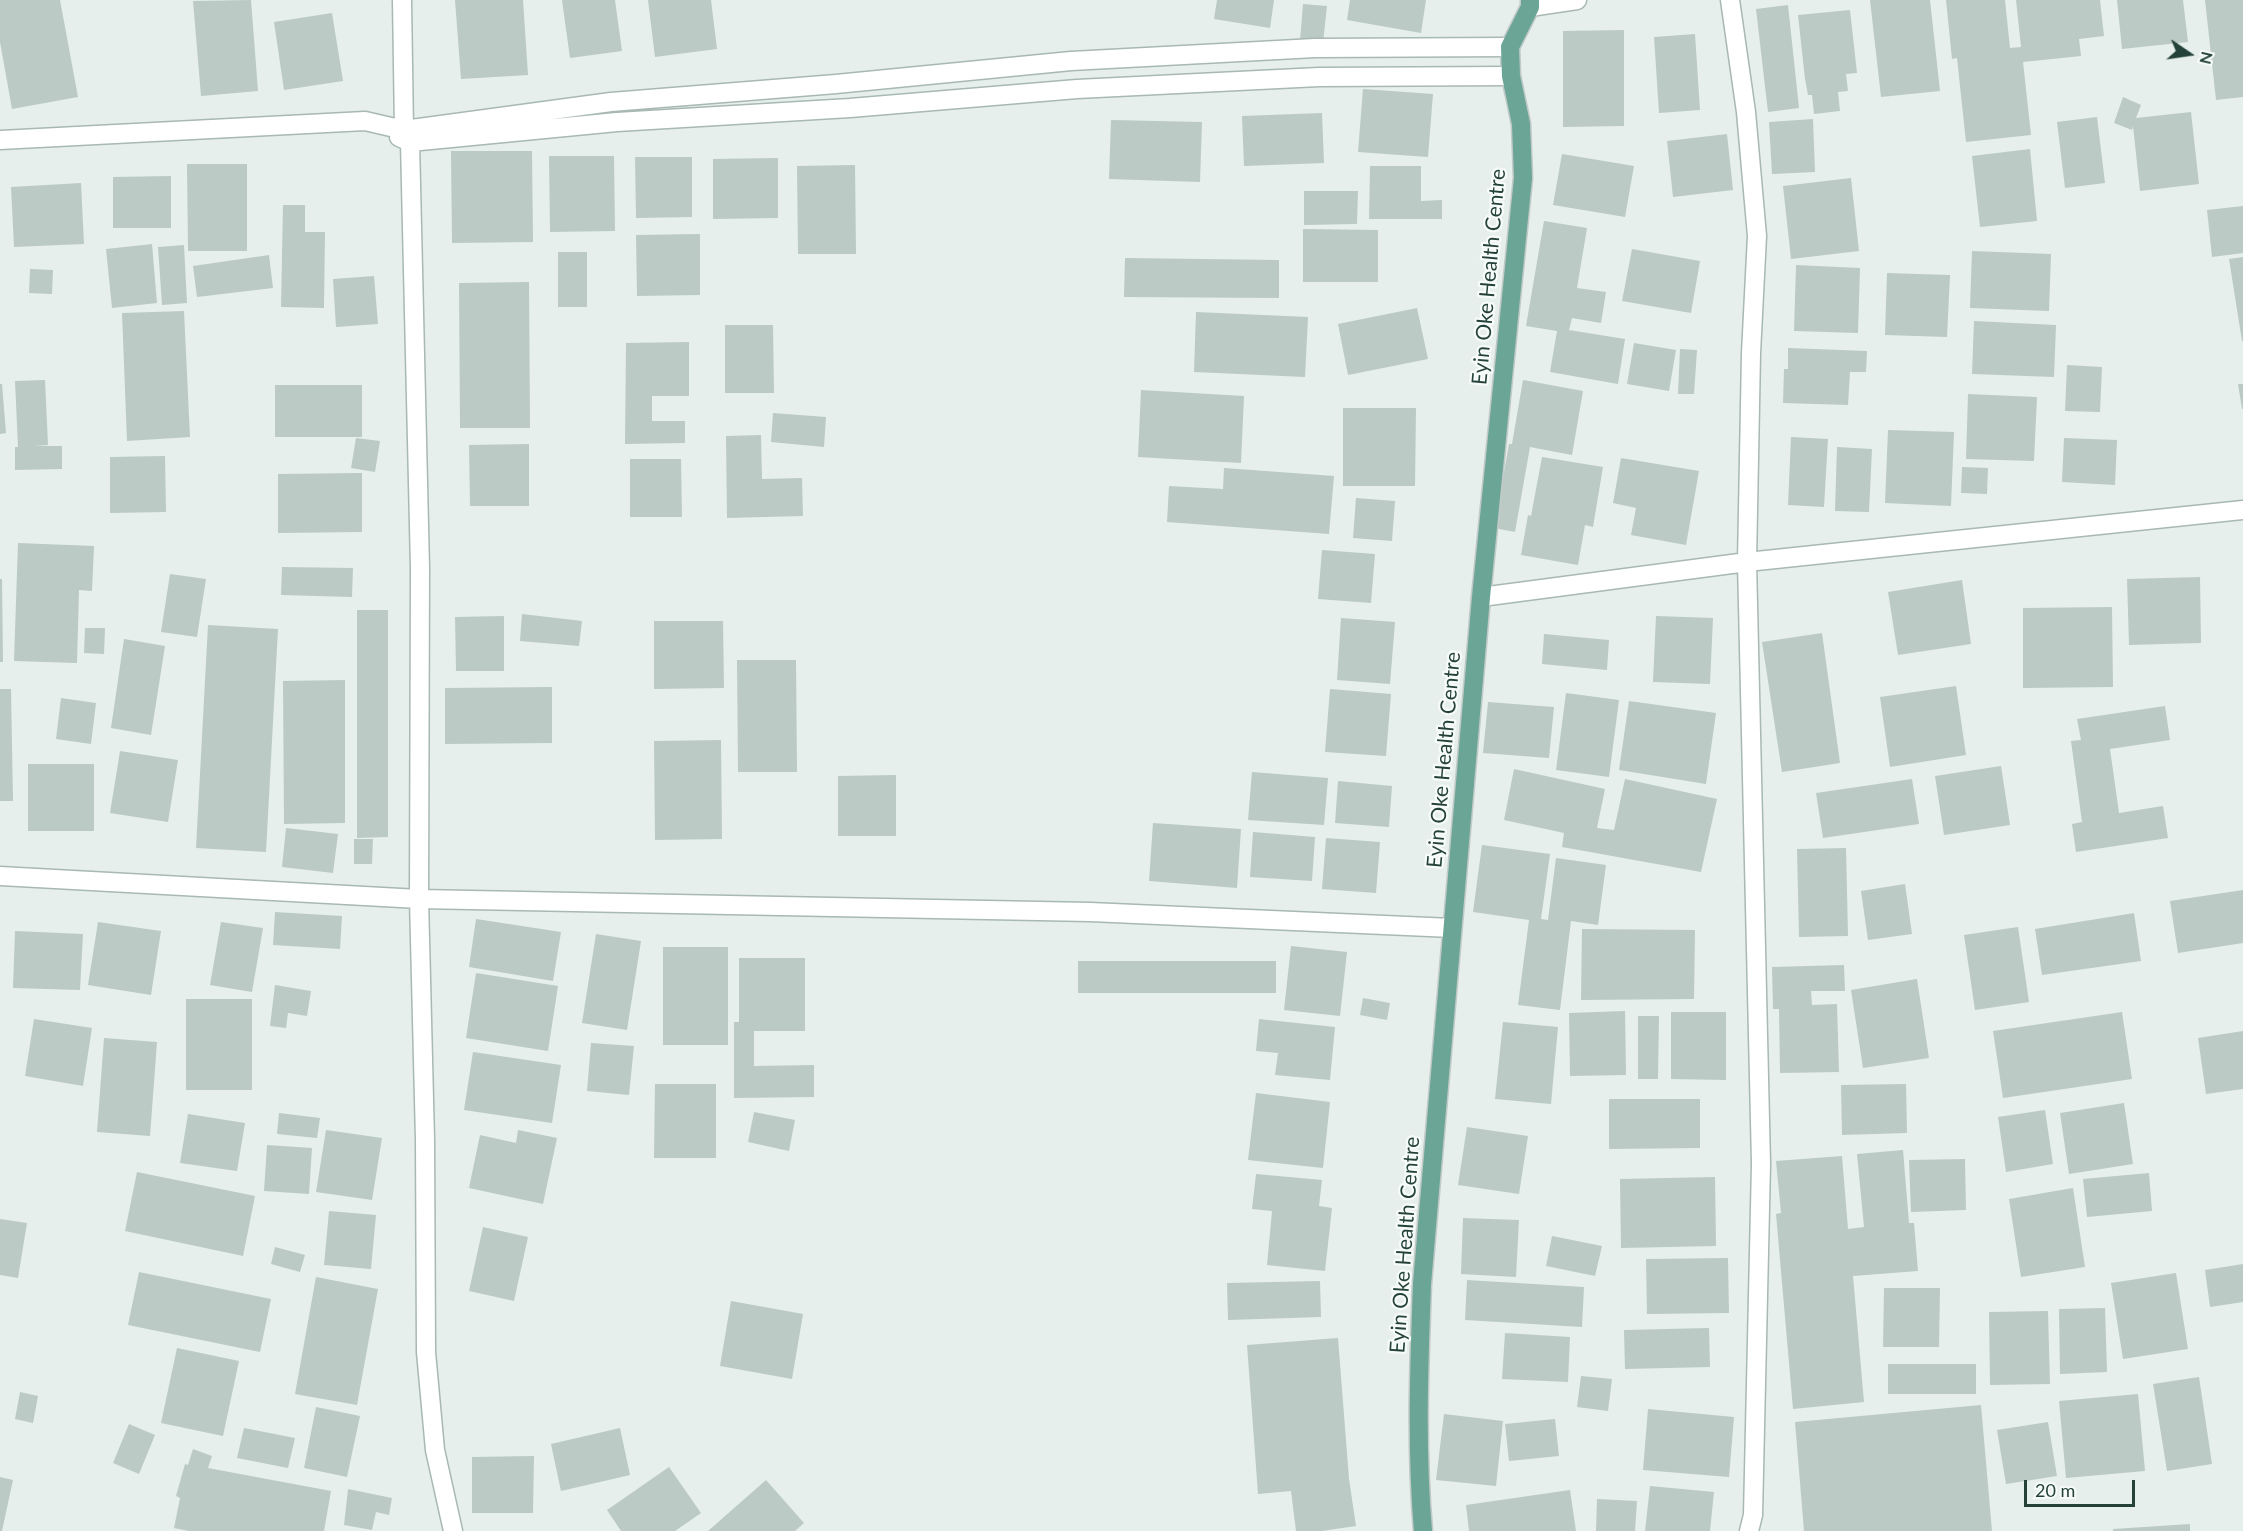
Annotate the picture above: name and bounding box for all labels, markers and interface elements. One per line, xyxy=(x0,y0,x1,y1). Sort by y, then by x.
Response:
north arrow xyxy=(2159,24,2219,84)
text: N xyxy=(2196,50,2218,66)
street label: Eyin Oke Health Centre xyxy=(1467,168,1511,386)
street label: Eyin Oke Health Centre xyxy=(1422,651,1466,869)
street label: Eyin Oke Health Centre xyxy=(1385,1136,1425,1354)
scale bar xyxy=(2027,1468,2138,1506)
text: 20 m xyxy=(2035,1479,2075,1501)

